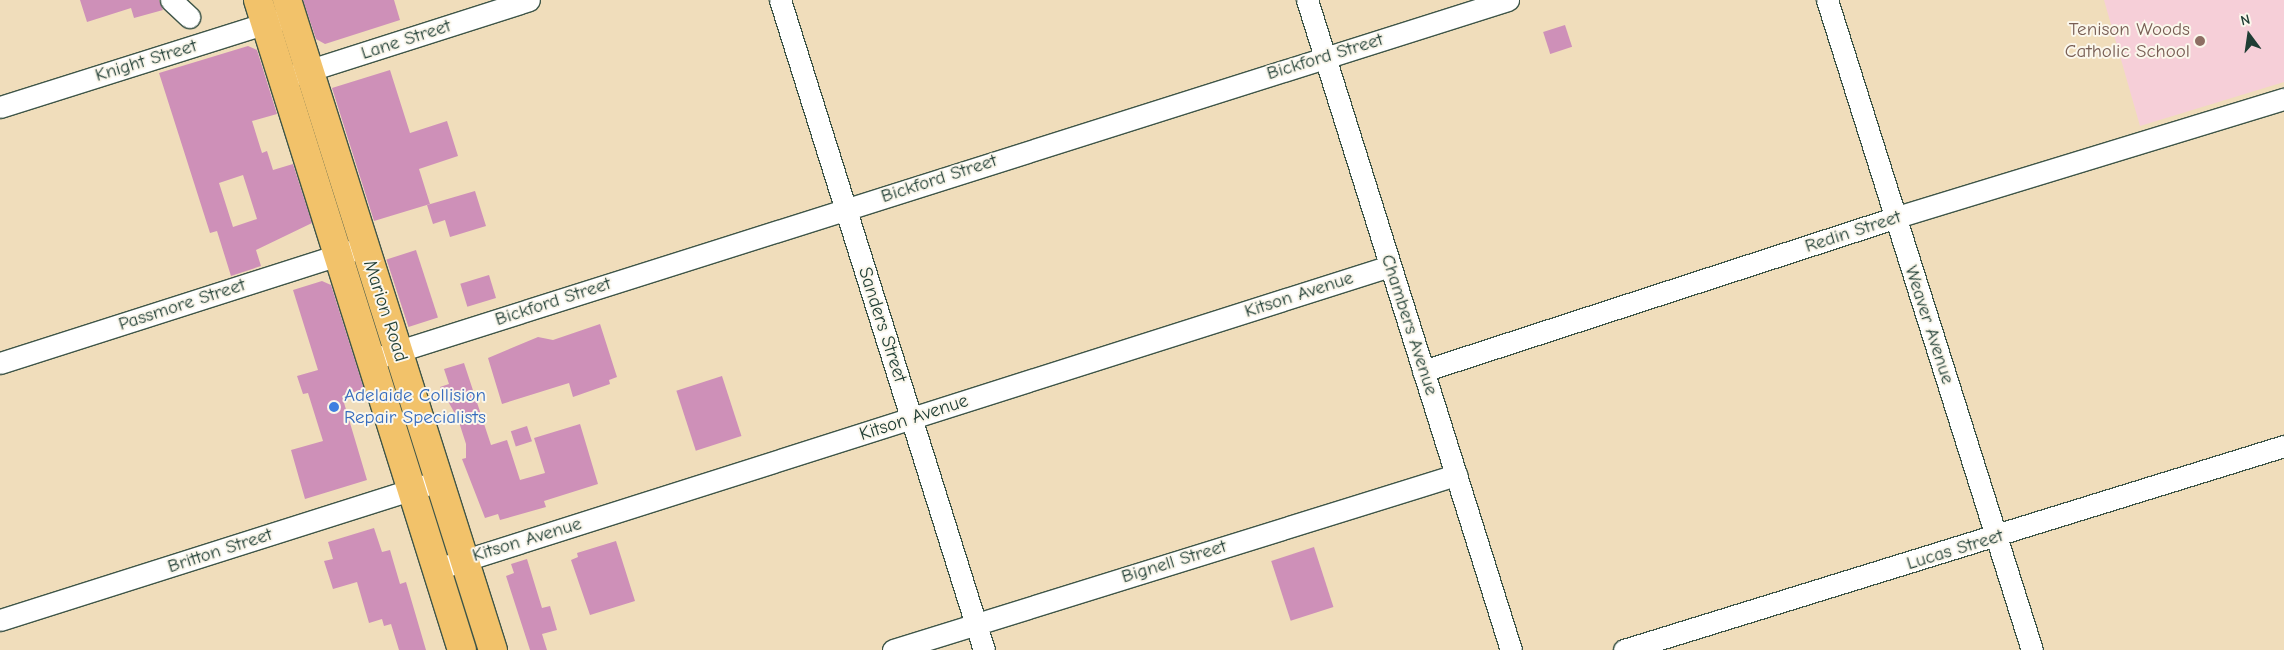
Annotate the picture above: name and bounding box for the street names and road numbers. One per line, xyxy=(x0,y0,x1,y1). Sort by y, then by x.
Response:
street label: Lane Street xyxy=(358,15,454,65)
street label: Bickford Street xyxy=(1264,28,1386,86)
street label: Knight Street xyxy=(92,35,200,87)
street label: Bickford Street xyxy=(878,150,1000,208)
street label: Redin Street xyxy=(1802,206,1904,258)
street label: Chambers Avenue xyxy=(1375,252,1443,398)
street label: Marion Road xyxy=(358,257,412,365)
street label: Weaver Avenue xyxy=(1899,263,1959,387)
street label: Sanders Street xyxy=(853,265,911,385)
street label: Kitson Avenue xyxy=(1242,267,1356,323)
street label: Bickford Street xyxy=(492,273,614,331)
street label: Passmore Street xyxy=(116,274,248,336)
street label: Kitson Avenue xyxy=(857,390,971,446)
street label: Kitson Avenue xyxy=(470,513,584,567)
street label: Britton Street xyxy=(165,523,275,579)
street label: Lucas Street xyxy=(1904,525,2006,575)
street label: Bignell Street xyxy=(1119,535,1229,589)

